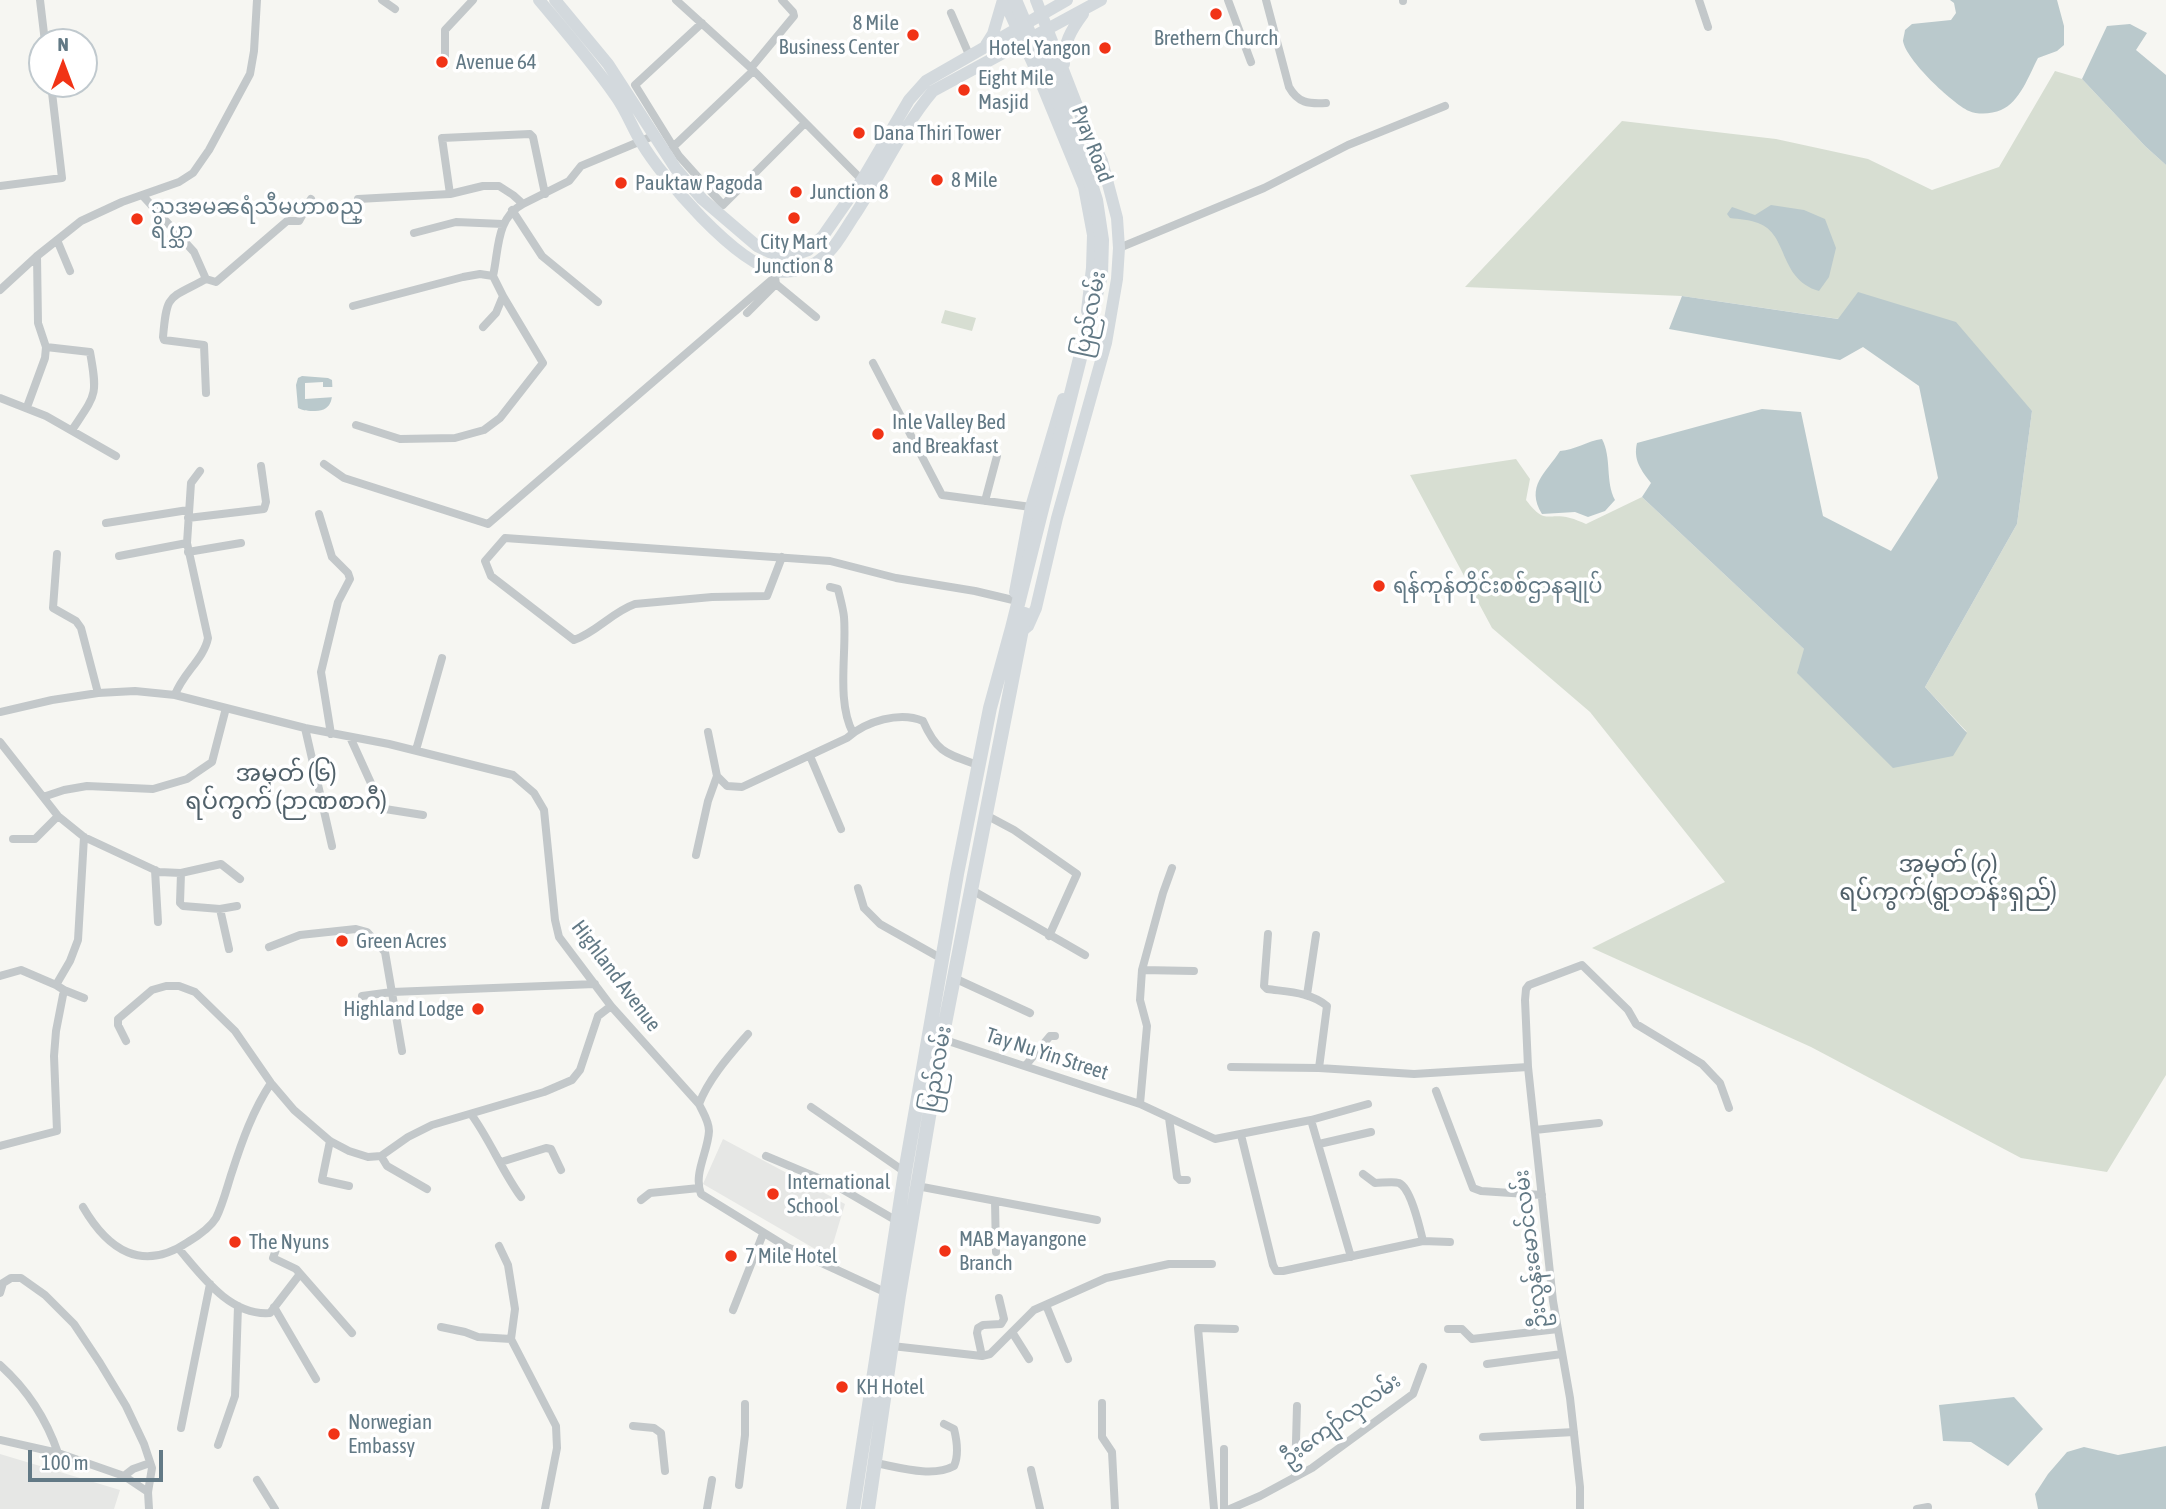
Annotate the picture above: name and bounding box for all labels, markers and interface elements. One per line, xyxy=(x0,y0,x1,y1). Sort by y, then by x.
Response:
marker: Brethern Church xyxy=(1208,6,1224,22)
place label: 8 Mile Business Center xyxy=(779,10,899,60)
place label: Brethern Church xyxy=(1154,25,1278,51)
marker: 8 Mile Business Center xyxy=(905,27,921,43)
north arrow xyxy=(28,28,98,98)
text: N xyxy=(57,33,69,55)
place label: Hotel Yangon xyxy=(988,35,1091,61)
marker: Hotel Yangon xyxy=(1097,40,1113,56)
place label: Avenue 64 xyxy=(456,49,537,75)
marker: Avenue 64 xyxy=(434,54,450,70)
place label: Eight Mile Masjid xyxy=(978,65,1054,115)
marker: Eight Mile Masjid xyxy=(956,82,972,98)
street label: Pyay Road xyxy=(1066,102,1118,186)
place label: Dana Thiri Tower xyxy=(873,120,1001,146)
marker: Dana Thiri Tower xyxy=(851,125,867,141)
place label: 8 Mile xyxy=(951,167,998,193)
place label: Pauktaw Pagoda xyxy=(635,170,763,196)
marker: 8 Mile xyxy=(929,172,945,188)
marker: Pauktaw Pagoda xyxy=(613,175,629,191)
place label: Junction 8 xyxy=(810,179,888,205)
marker: Junction 8 xyxy=(788,184,804,200)
place label: သဒၶမၼရံသီမဟာစည္ ရိပ္သာ xyxy=(151,194,363,244)
marker: City Mart Junction 8 xyxy=(786,210,802,226)
marker: သဒၶမၼရံသီမဟာစည္ ရိပ္သာ xyxy=(129,211,145,227)
place label: City Mart Junction 8 xyxy=(755,229,833,279)
street label: ပြည်လမ်း xyxy=(1069,269,1111,359)
place label: Inle Valley Bed and Breakfast xyxy=(892,409,1006,459)
marker: Inle Valley Bed and Breakfast xyxy=(870,426,886,442)
place label: ရန်ကုန်တိုင်းစစ်ဌာနချုပ် xyxy=(1393,573,1602,599)
marker: ရန်ကုန်တိုင်းစစ်ဌာနချုပ် xyxy=(1371,578,1387,594)
district label: အမှတ် (၆) ရပ်ကွက် (ဉာဏစာဂီ) xyxy=(185,759,387,815)
district label: အမှတ် (၇) ရပ်ကွက်(ရွာတန်းရှည်) xyxy=(1839,850,2057,906)
street label: Highland Avenue xyxy=(566,915,666,1037)
place label: Green Acres xyxy=(356,928,447,954)
marker: Green Acres xyxy=(334,933,350,949)
place label: Highland Lodge xyxy=(343,996,464,1022)
marker: Highland Lodge xyxy=(470,1001,486,1017)
street label: Tay Nu Yin Street xyxy=(983,1022,1111,1086)
street label: ပြည်လမ်း xyxy=(917,1024,957,1114)
street label: ဦးလွန်းမောင်လမ်း xyxy=(1509,1168,1553,1330)
place label: International School xyxy=(787,1169,890,1219)
marker: International School xyxy=(765,1186,781,1202)
place label: MAB Mayangone Branch xyxy=(959,1226,1087,1276)
place label: The Nyuns xyxy=(249,1229,329,1255)
marker: The Nyuns xyxy=(227,1234,243,1250)
place label: 7 Mile Hotel xyxy=(745,1243,837,1269)
marker: MAB Mayangone Branch xyxy=(937,1243,953,1259)
marker: 7 Mile Hotel xyxy=(723,1248,739,1264)
street label: ဦးကျော်လှလမ်း xyxy=(1276,1368,1406,1472)
place label: KH Hotel xyxy=(856,1374,924,1400)
marker: KH Hotel xyxy=(834,1379,850,1395)
place label: Norwegian Embassy xyxy=(348,1409,432,1459)
marker: Norwegian Embassy xyxy=(326,1426,342,1442)
scale bar xyxy=(32,1436,166,1480)
text: 100 m xyxy=(41,1450,89,1474)

